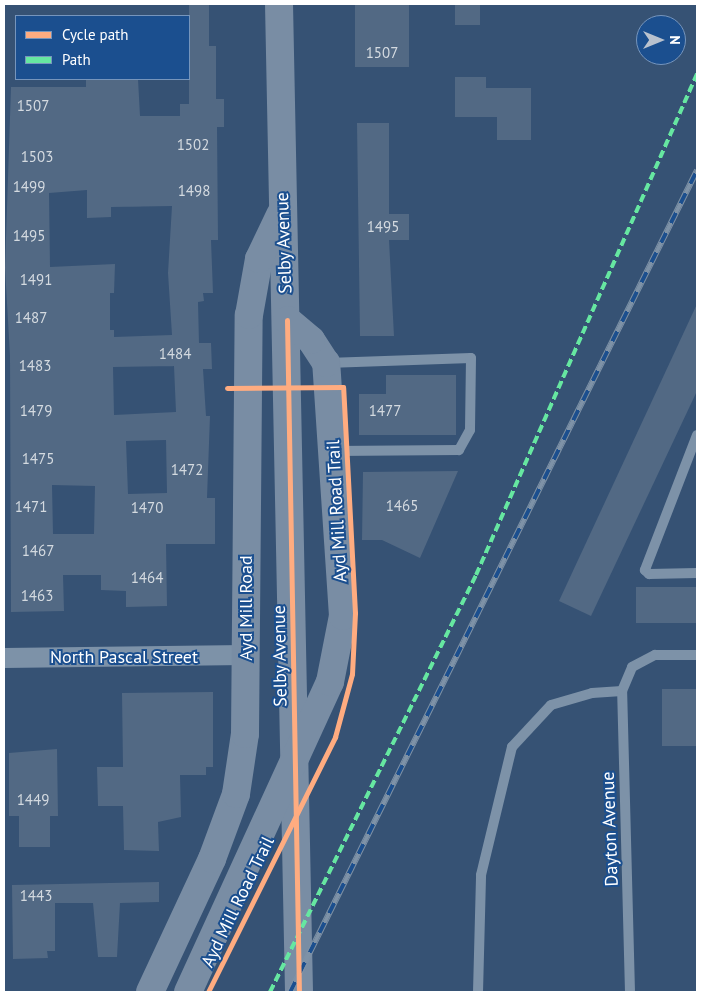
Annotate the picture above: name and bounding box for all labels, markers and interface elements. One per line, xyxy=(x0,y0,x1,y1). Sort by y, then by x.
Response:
legend xyxy=(15,15,190,80)
north arrow xyxy=(636,15,686,65)
text: Cycle path xyxy=(62,25,128,44)
text: N xyxy=(666,35,684,45)
house number: 1507 xyxy=(366,44,398,62)
text: Path xyxy=(62,50,91,69)
house number: 1507 xyxy=(17,97,49,115)
house number: 1502 xyxy=(177,136,209,154)
house number: 1503 xyxy=(21,148,53,166)
house number: 1499 xyxy=(13,178,45,196)
house number: 1498 xyxy=(178,182,210,200)
street label: Selby Avenue xyxy=(271,191,297,295)
house number: 1495 xyxy=(367,218,399,236)
house number: 1495 xyxy=(13,227,45,245)
house number: 1491 xyxy=(20,271,52,289)
house number: 1487 xyxy=(15,309,47,327)
house number: 1484 xyxy=(159,345,191,363)
house number: 1483 xyxy=(19,357,51,375)
house number: 1479 xyxy=(20,402,52,420)
house number: 1477 xyxy=(369,402,401,420)
street label: Ayd Mill Road Trail xyxy=(322,439,352,583)
house number: 1475 xyxy=(22,450,54,468)
house number: 1472 xyxy=(171,461,203,479)
house number: 1465 xyxy=(386,497,418,515)
house number: 1471 xyxy=(15,498,47,516)
house number: 1470 xyxy=(131,499,163,517)
house number: 1467 xyxy=(22,542,54,560)
street label: Ayd Mill Road xyxy=(235,555,257,661)
house number: 1464 xyxy=(131,569,163,587)
house number: 1463 xyxy=(21,587,53,605)
street label: Selby Avenue xyxy=(268,604,292,708)
street label: North Pascal Street xyxy=(50,646,198,668)
street label: Dayton Avenue xyxy=(597,771,623,887)
house number: 1449 xyxy=(17,791,49,809)
street label: Ayd Mill Road Trail xyxy=(197,833,279,971)
house number: 1443 xyxy=(20,887,52,905)

